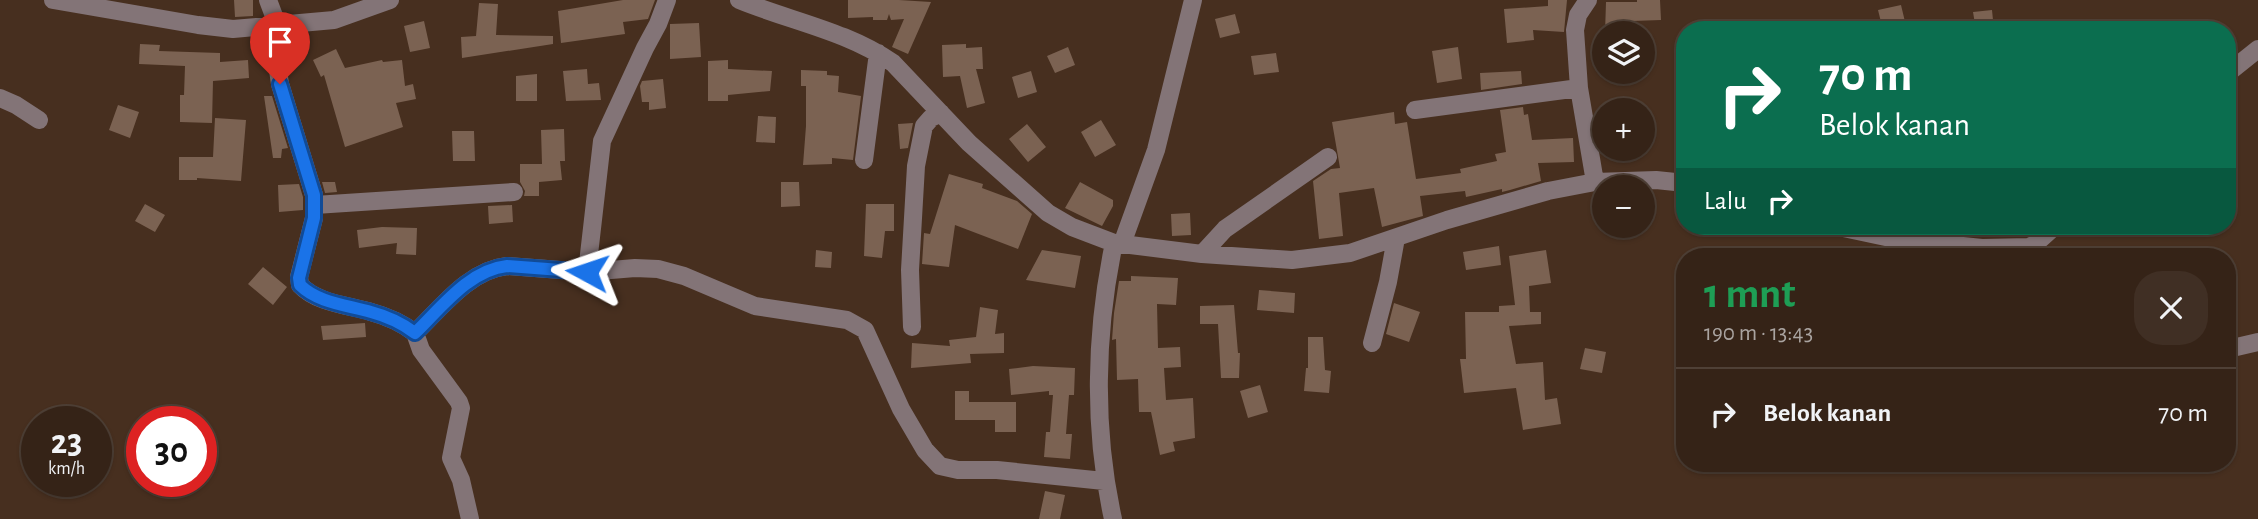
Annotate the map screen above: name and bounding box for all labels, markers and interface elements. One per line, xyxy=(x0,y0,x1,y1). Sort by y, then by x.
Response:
pin xyxy=(250,12.0,310,84)
map controls xyxy=(1592,21,1655,238)
button: layers xyxy=(1592,21,1655,84)
icon: arrive xyxy=(261,23,299,61)
icon: right xyxy=(1704,49,1795,140)
text: 70 m xyxy=(1819,51,1913,100)
button: + xyxy=(1592,98,1655,161)
text: Belok kanan xyxy=(1819,109,1970,141)
button: − xyxy=(1592,175,1655,238)
icon: right xyxy=(1761,182,1799,220)
text: Lalu xyxy=(1704,188,1747,214)
position arrow xyxy=(550,235,624,309)
button: close xyxy=(2134,271,2208,345)
text: 1 mnt xyxy=(1704,273,1796,315)
text: 190 m · 13:43 xyxy=(1704,322,1813,345)
icon: right xyxy=(1704,395,1742,433)
text: Belok kanan xyxy=(1763,400,1891,426)
text: 70 m xyxy=(2158,400,2208,426)
speed limit sign: 30 xyxy=(126,406,217,497)
text: 23 xyxy=(51,425,82,460)
text: km/h xyxy=(48,460,85,478)

